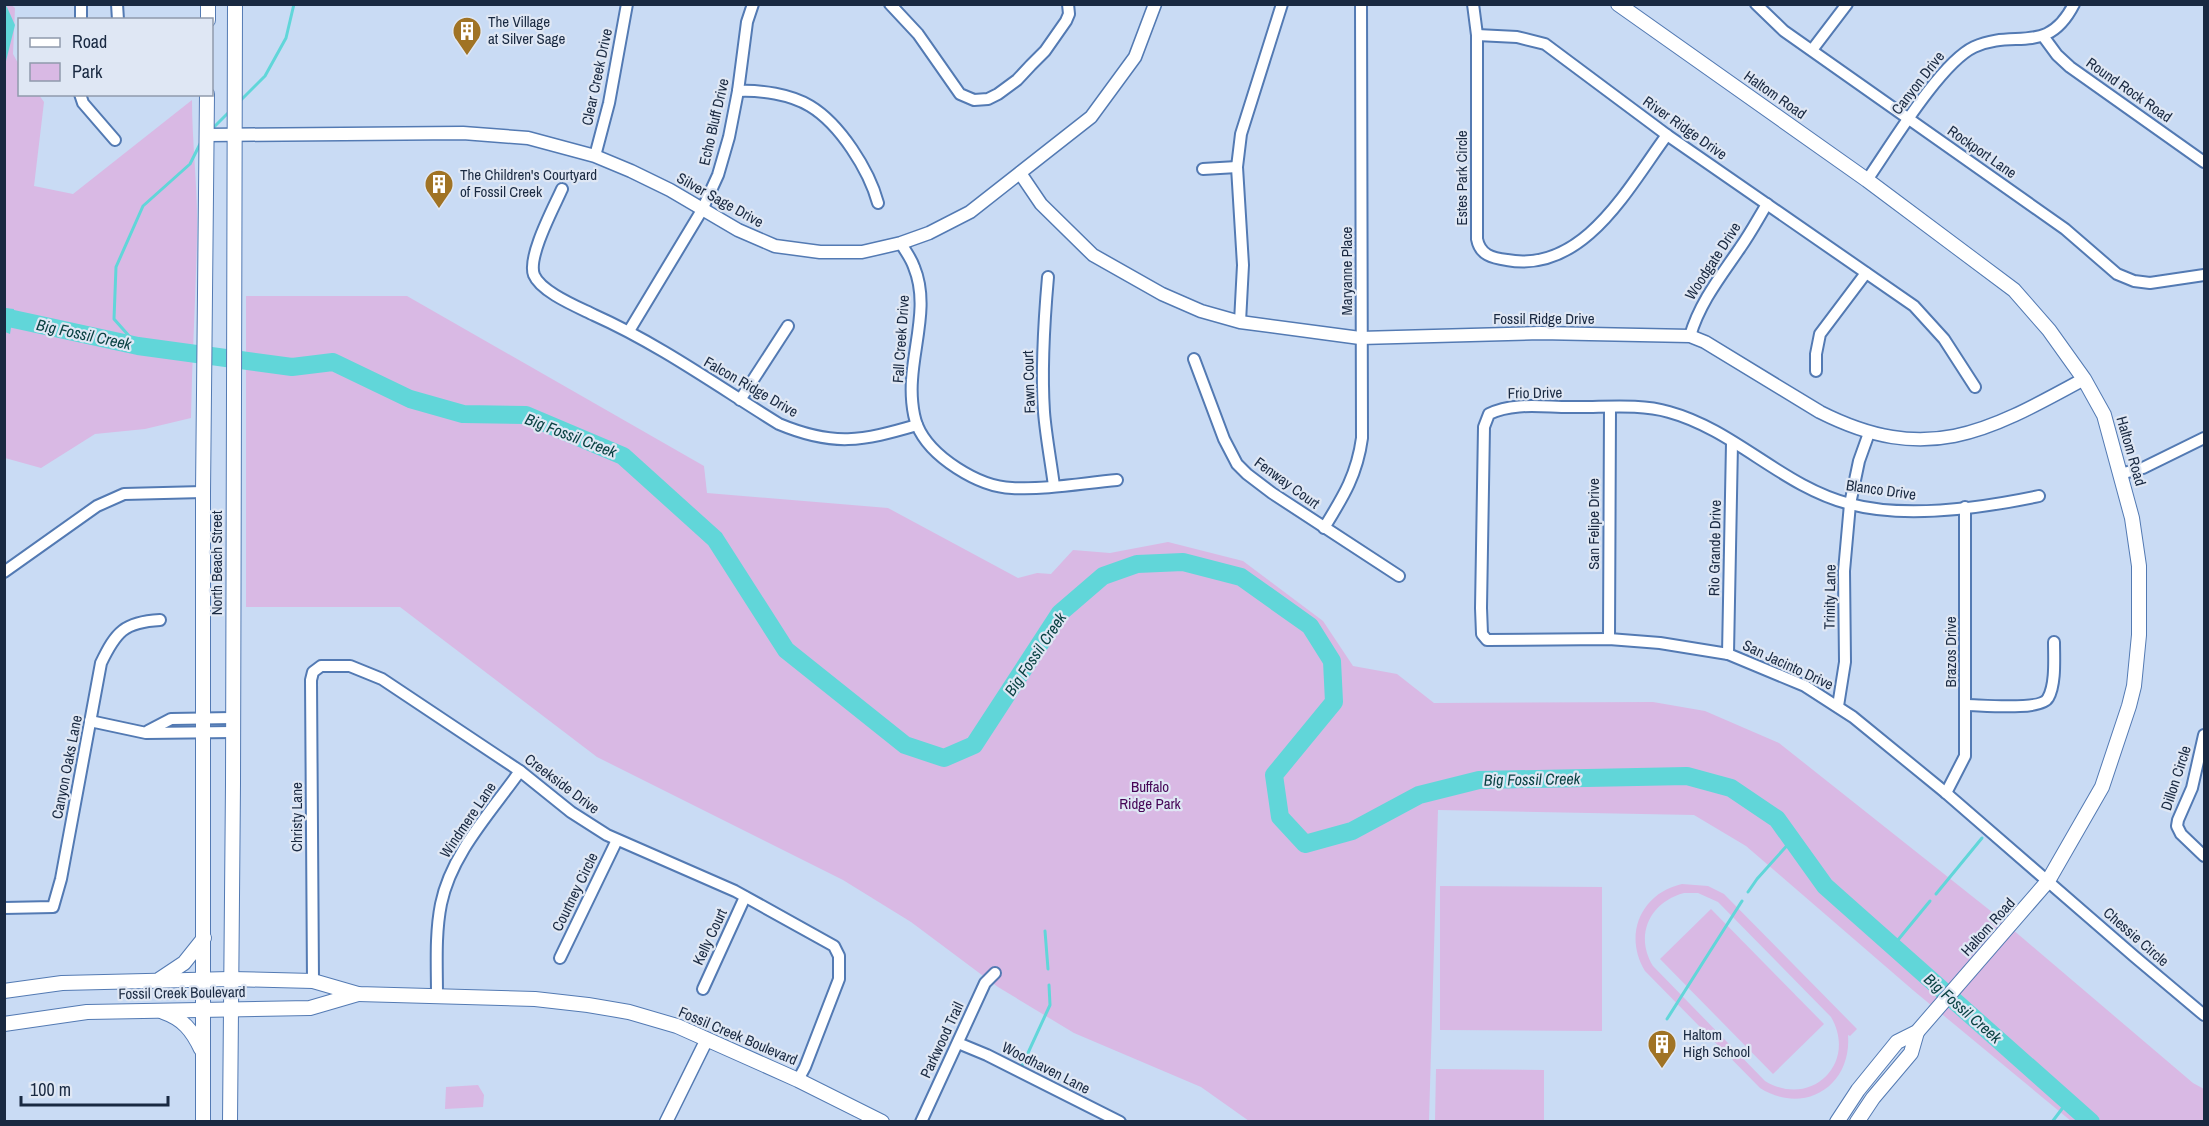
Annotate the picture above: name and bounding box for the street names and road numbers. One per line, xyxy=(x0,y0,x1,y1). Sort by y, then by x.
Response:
street label: Clear Creek Drive xyxy=(576,26,617,127)
street label: Canyon Drive xyxy=(1886,46,1949,119)
street label: Round Rock Road xyxy=(2082,52,2176,127)
street label: Haltom Road xyxy=(1740,65,1811,124)
street label: Echo Bluff Drive xyxy=(693,76,734,167)
street label: River Ridge Drive xyxy=(1639,91,1732,165)
street label: Rockport Lane xyxy=(1943,120,2021,183)
street label: Estes Park Circle xyxy=(1451,130,1472,226)
street label: Silver Sage Drive xyxy=(673,167,768,232)
street label: Woodgate Drive xyxy=(1680,218,1746,304)
street label: Maryanne Place xyxy=(1336,226,1357,315)
street label: Fall Creek Drive xyxy=(887,294,914,384)
street label: Fossil Ridge Drive xyxy=(1493,308,1595,329)
street label: Fawn Court xyxy=(1017,350,1040,414)
street label: Falcon Ridge Drive xyxy=(700,351,802,422)
street label: Frio Drive xyxy=(1507,382,1563,403)
street label: Haltom Road xyxy=(2111,413,2151,488)
street label: Fenway Court xyxy=(1250,452,1325,514)
street label: Blanco Drive xyxy=(1845,474,1918,505)
street label: San Felipe Drive xyxy=(1583,478,1604,570)
street label: Rio Grande Drive xyxy=(1703,499,1726,596)
street label: North Beach Street xyxy=(206,510,227,615)
street label: Trinity Lane xyxy=(1818,564,1841,630)
street label: Brazos Drive xyxy=(1940,616,1961,688)
street label: San Jacinto Drive xyxy=(1739,634,1837,695)
street label: Canyon Oaks Lane xyxy=(46,713,87,821)
street label: Dillon Circle xyxy=(2155,743,2196,813)
street label: Creekside Drive xyxy=(520,748,604,819)
street label: Windmere Lane xyxy=(434,777,501,862)
street label: Christy Lane xyxy=(286,782,307,852)
street label: Courtney Circle xyxy=(546,849,603,935)
street label: Haltom Road xyxy=(1956,893,2019,960)
street label: Chessie Circle xyxy=(2099,902,2174,971)
street label: Kelly Court xyxy=(687,905,732,968)
street label: Fossil Creek Boulevard xyxy=(118,981,246,1004)
street label: Parkwood Trail xyxy=(915,998,968,1081)
street label: Fossil Creek Boulevard xyxy=(676,1001,801,1070)
street label: Woodhaven Lane xyxy=(999,1036,1094,1099)

